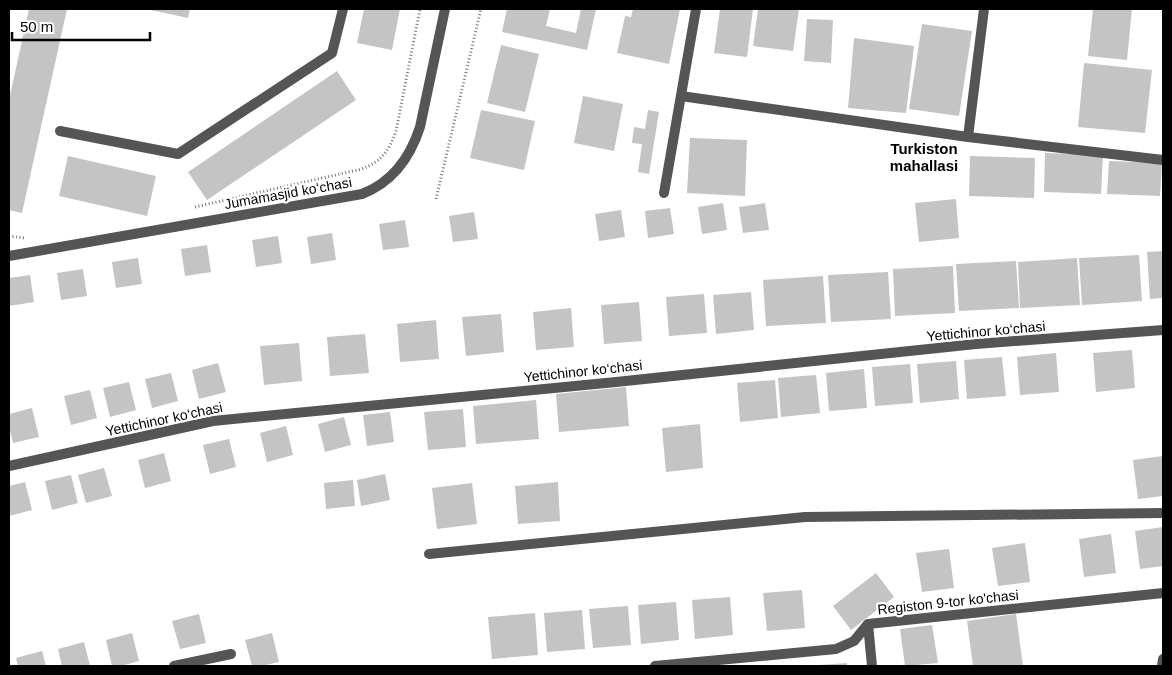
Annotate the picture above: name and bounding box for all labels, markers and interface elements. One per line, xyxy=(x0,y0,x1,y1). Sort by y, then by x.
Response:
scale bar xyxy=(12,10,150,42)
text: 50 m xyxy=(20,18,53,35)
district label: Turkiston mahallasi xyxy=(890,140,958,174)
street label: Jumamasjid koʻchasi xyxy=(223,174,353,212)
street label: Yettichinor ko‘chasi xyxy=(926,318,1046,344)
street label: Yettichinor ko‘chasi xyxy=(523,357,643,385)
street label: Yettichinor ko‘chasi xyxy=(104,399,224,439)
street label: Registon 9-tor ko'chasi xyxy=(877,587,1019,617)

